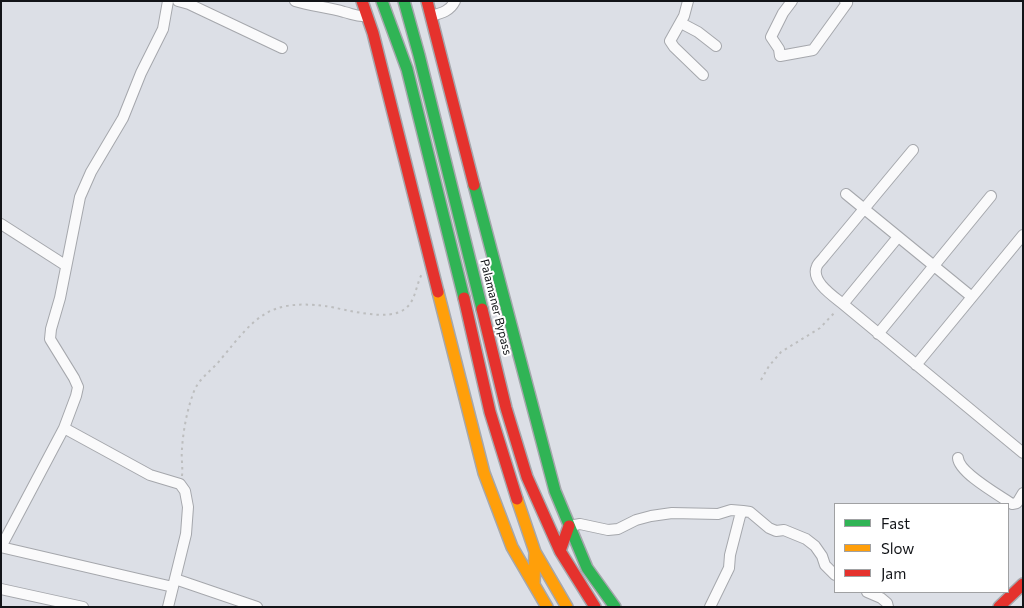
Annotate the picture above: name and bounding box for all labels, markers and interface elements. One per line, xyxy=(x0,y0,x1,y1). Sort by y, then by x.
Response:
street label: Palamaner Bypass xyxy=(477,258,515,356)
legend xyxy=(834,503,1009,593)
text: Fast xyxy=(881,514,910,532)
text: Slow xyxy=(881,539,914,557)
text: Jam xyxy=(881,564,906,582)

